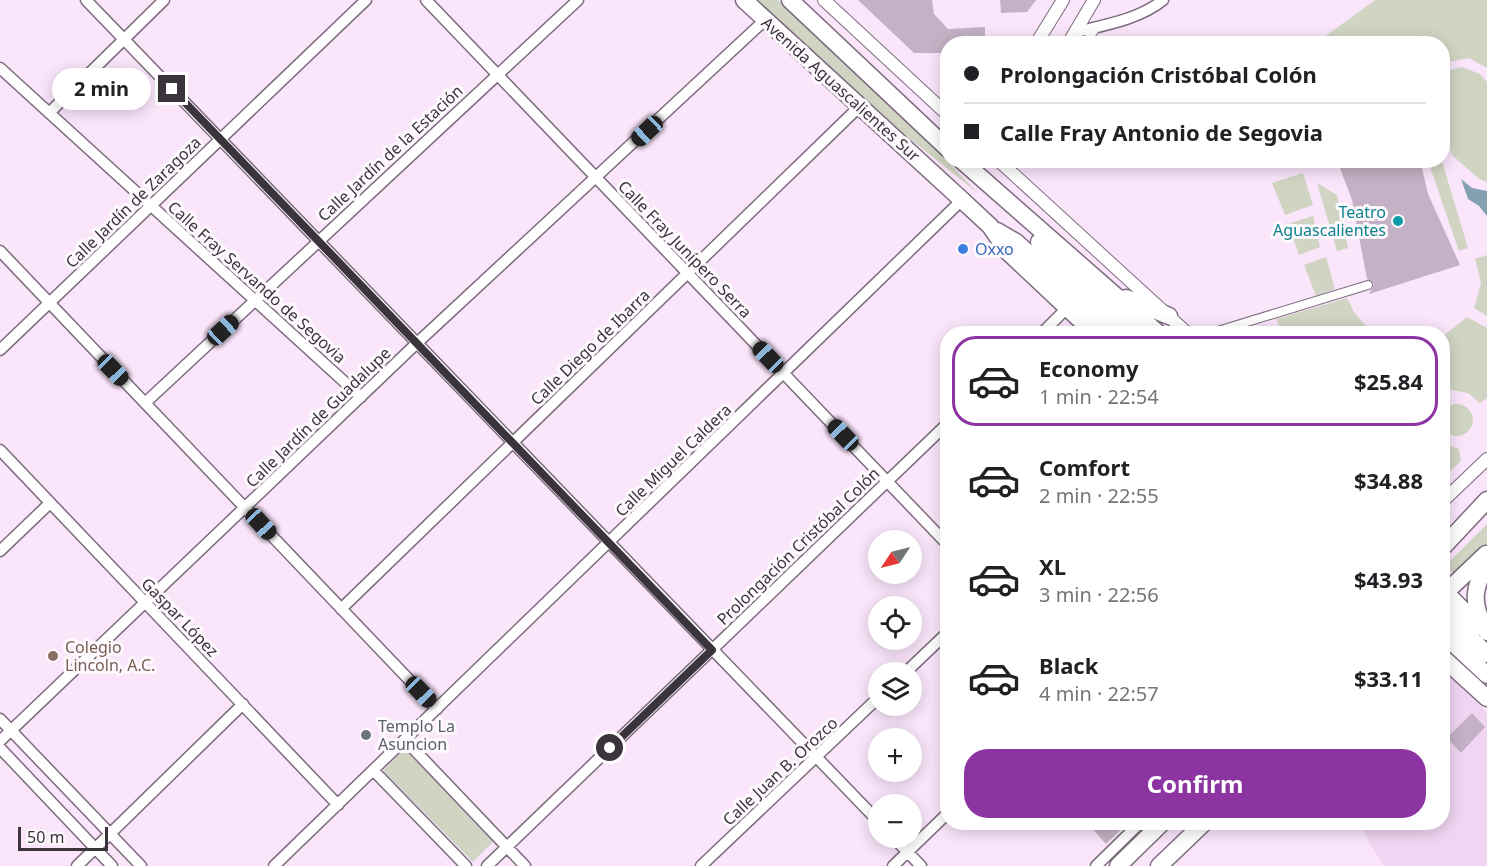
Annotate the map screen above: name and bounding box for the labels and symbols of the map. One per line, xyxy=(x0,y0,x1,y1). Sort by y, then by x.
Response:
street label: Avenida Aguascalientes Sur xyxy=(757,12,925,167)
callout: 2 min xyxy=(52,68,151,110)
route end xyxy=(158,75,185,102)
street label: Calle Jardín de la Estación xyxy=(313,80,467,226)
car xyxy=(628,112,666,150)
street label: Calle Jardín de Zaragoza xyxy=(60,131,206,273)
street label: Calle Fray Junípero Serra xyxy=(613,175,757,323)
street label: Calle Fray Servando de Segovia xyxy=(163,196,351,368)
place label: Teatro Aguascalientes xyxy=(1273,201,1386,241)
marker: Teatro Aguascalientes xyxy=(1391,214,1405,228)
place label: Oxxo xyxy=(975,238,1014,260)
marker: Oxxo xyxy=(956,242,970,256)
street label: Calle Diego de Ibarra xyxy=(525,284,655,410)
car xyxy=(204,311,242,349)
car xyxy=(749,338,787,376)
street label: Calle Jardín de Guadalupe xyxy=(241,342,395,492)
car xyxy=(94,351,132,389)
street label: Calle Miguel Caldera xyxy=(610,399,736,521)
car xyxy=(824,416,862,454)
street label: Prolongación Cristóbal Colón xyxy=(712,462,884,630)
car xyxy=(242,505,280,543)
north arrow xyxy=(868,530,922,584)
street label: Gaspar López xyxy=(137,573,223,661)
place label: Colegio Lincoln, A.C. xyxy=(65,636,155,676)
marker: Colegio Lincoln, A.C. xyxy=(46,649,60,663)
car xyxy=(402,673,440,711)
street label: Calle Juan B. Orozco xyxy=(718,712,842,830)
place label: Templo La Asuncion xyxy=(378,715,455,755)
marker: Templo La Asuncion xyxy=(359,728,373,742)
route start xyxy=(596,734,623,761)
scale bar xyxy=(18,824,108,852)

